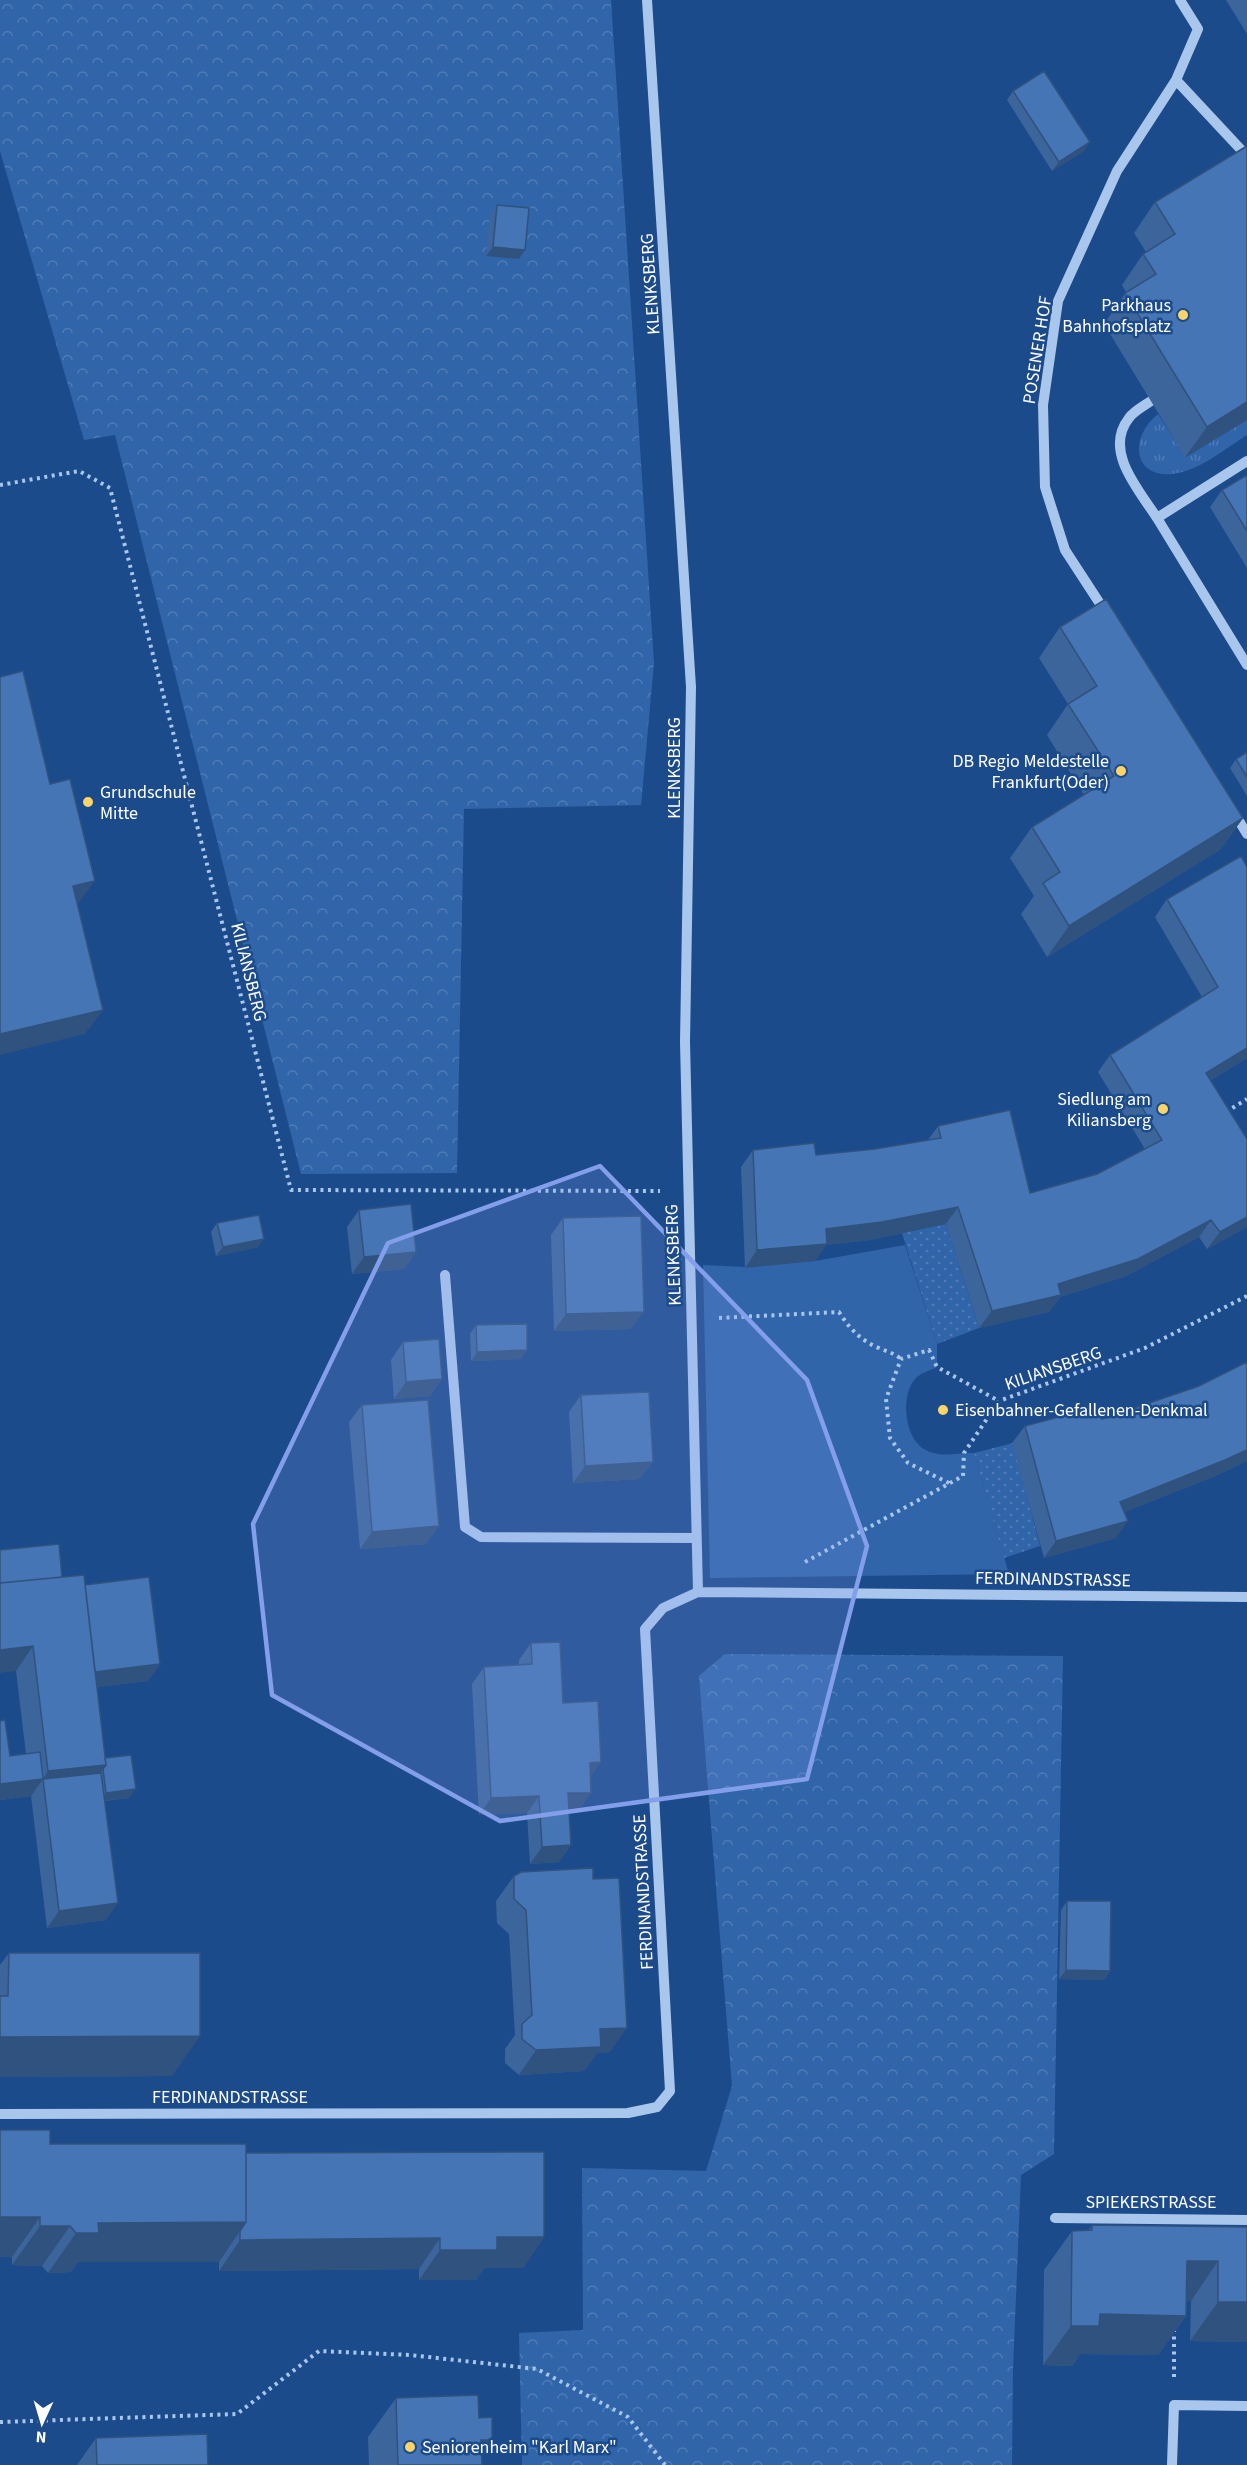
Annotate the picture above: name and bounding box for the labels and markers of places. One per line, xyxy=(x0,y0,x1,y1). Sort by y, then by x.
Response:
place label: Parkhaus Bahnhofsplatz xyxy=(1062,293,1171,339)
marker: Parkhaus Bahnhofsplatz xyxy=(1176,308,1190,322)
place label: DB Regio Meldestelle Frankfurt(Oder) xyxy=(953,749,1109,795)
marker: DB Regio Meldestelle Frankfurt(Oder) xyxy=(1114,764,1128,778)
place label: Grundschule Mitte xyxy=(100,780,196,826)
marker: Grundschule Mitte xyxy=(81,795,95,809)
place label: Siedlung am Kiliansberg xyxy=(1057,1087,1151,1133)
marker: Siedlung am Kiliansberg xyxy=(1156,1102,1170,1116)
place label: Eisenbahner-Gefallenen-Denkmal xyxy=(955,1398,1208,1423)
marker: Eisenbahner-Gefallenen-Denkmal xyxy=(936,1403,950,1417)
place label: Seniorenheim "Karl Marx" xyxy=(422,2435,617,2460)
marker: Seniorenheim "Karl Marx" xyxy=(403,2440,417,2454)

